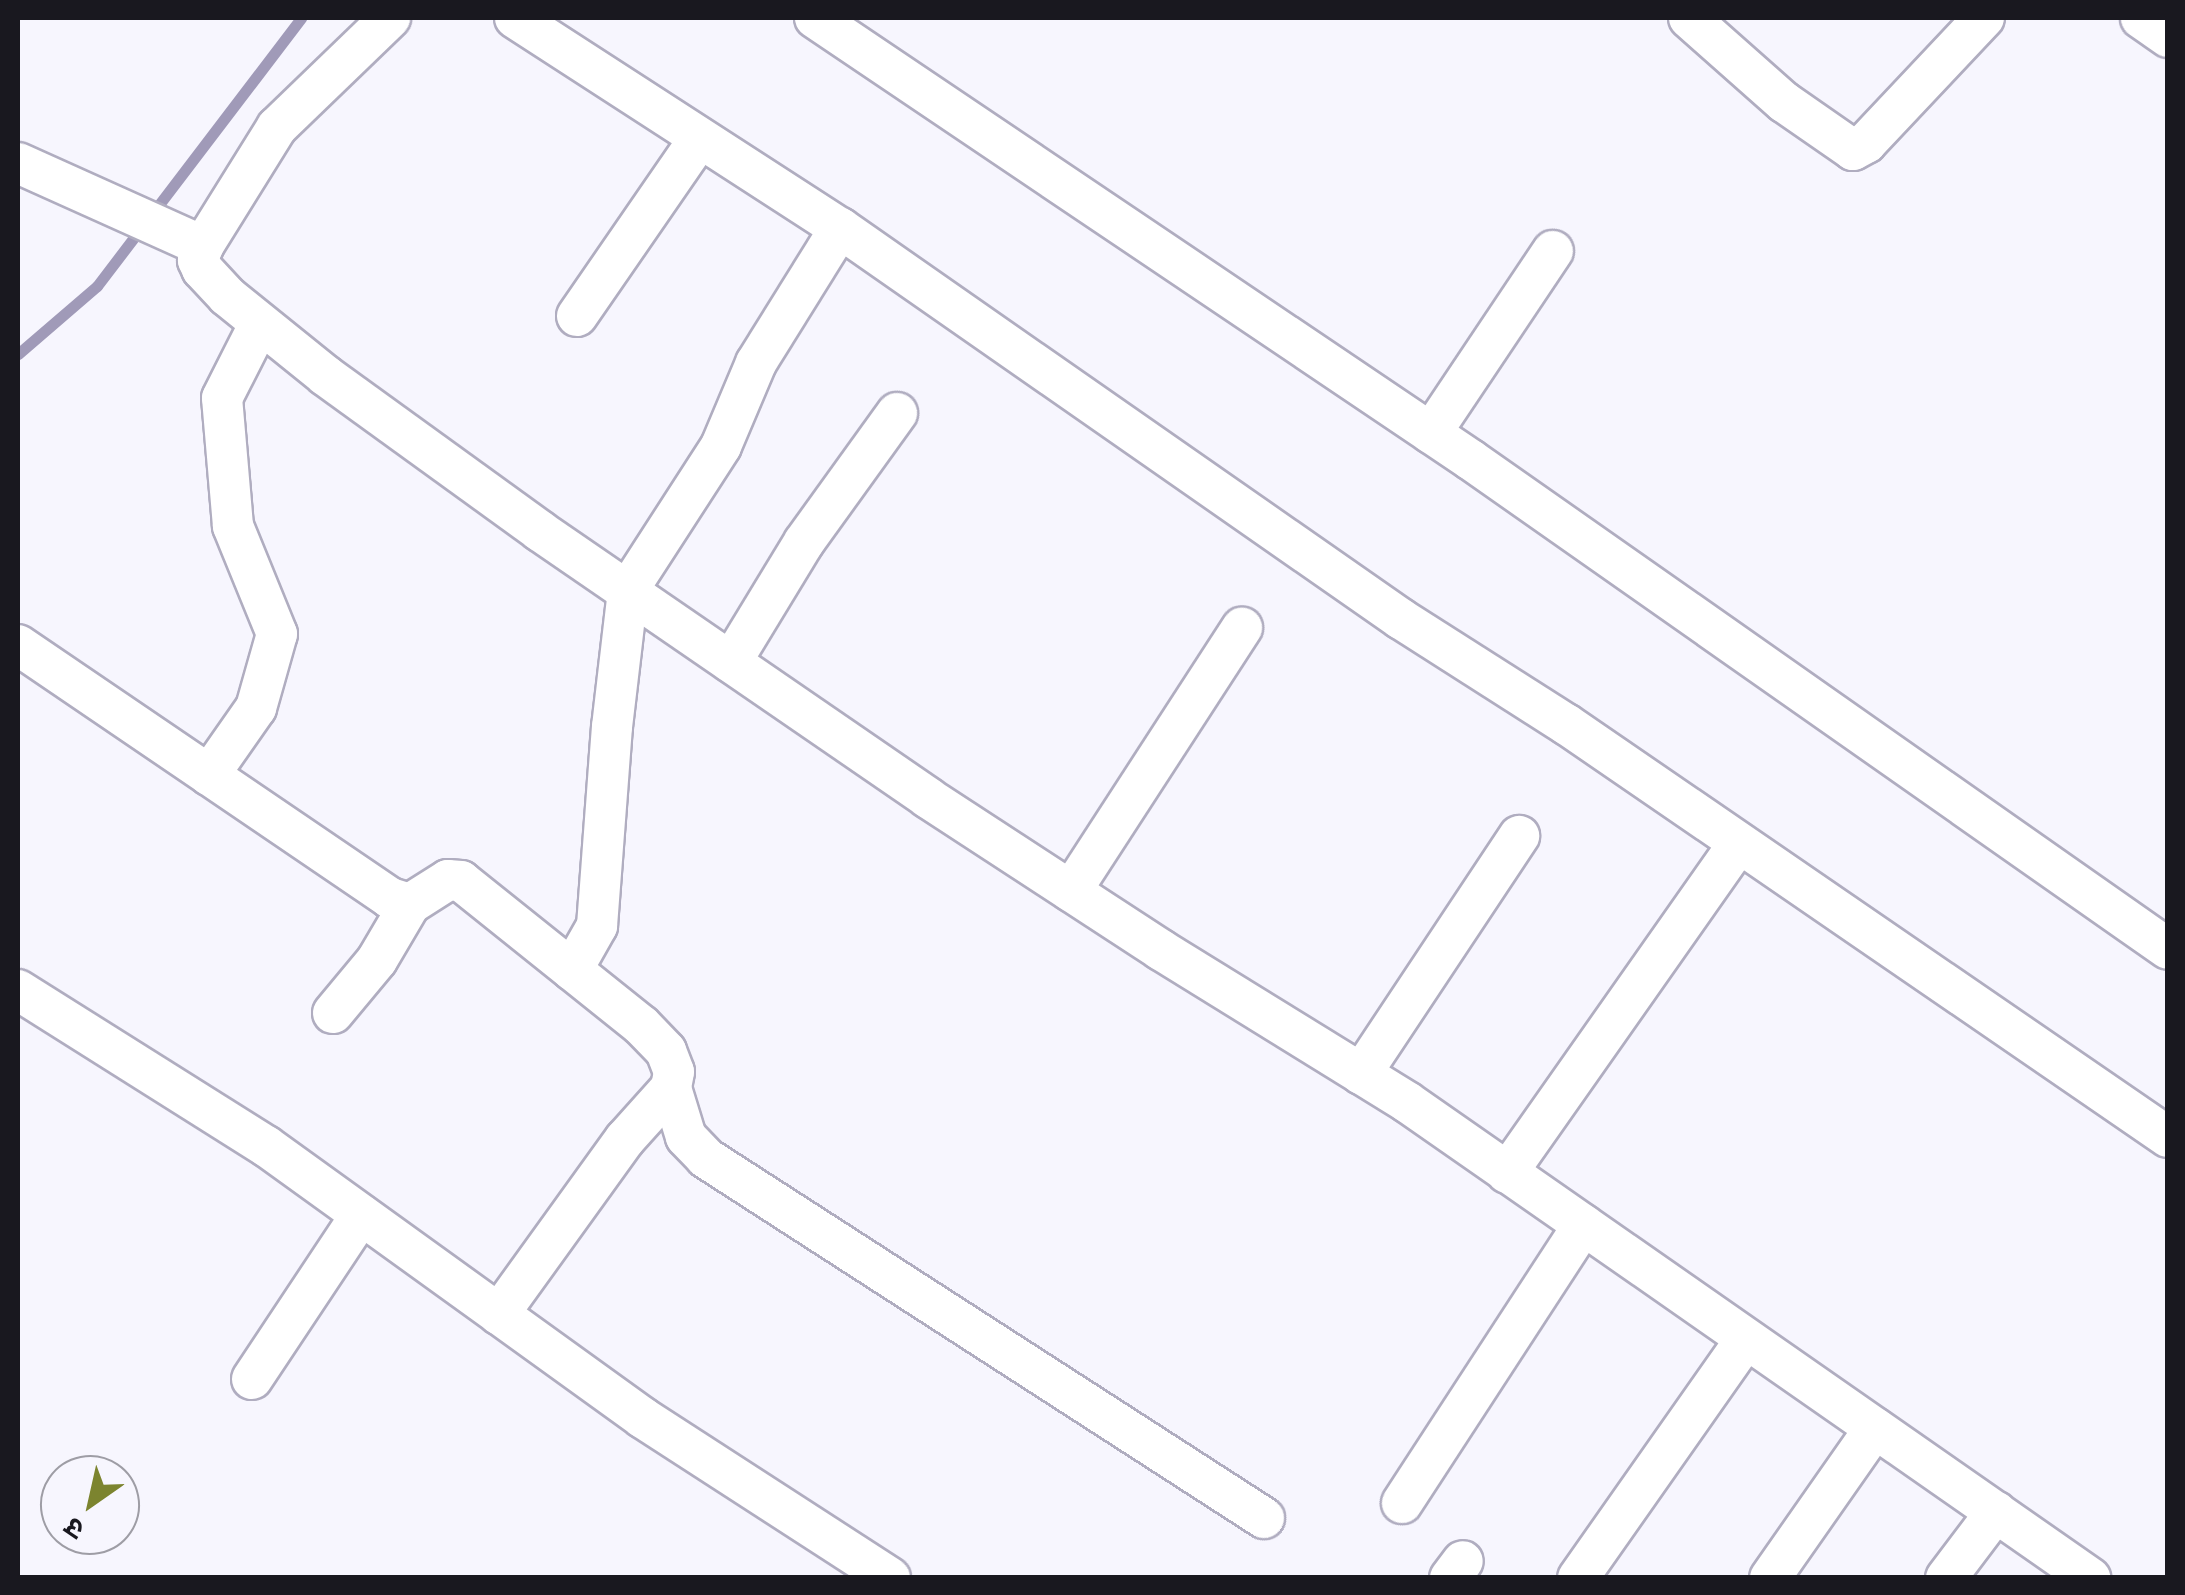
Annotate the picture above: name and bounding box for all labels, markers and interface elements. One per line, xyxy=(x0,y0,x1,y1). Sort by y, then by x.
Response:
north arrow xyxy=(40,1455,140,1555)
text: उ xyxy=(57,1510,91,1548)

